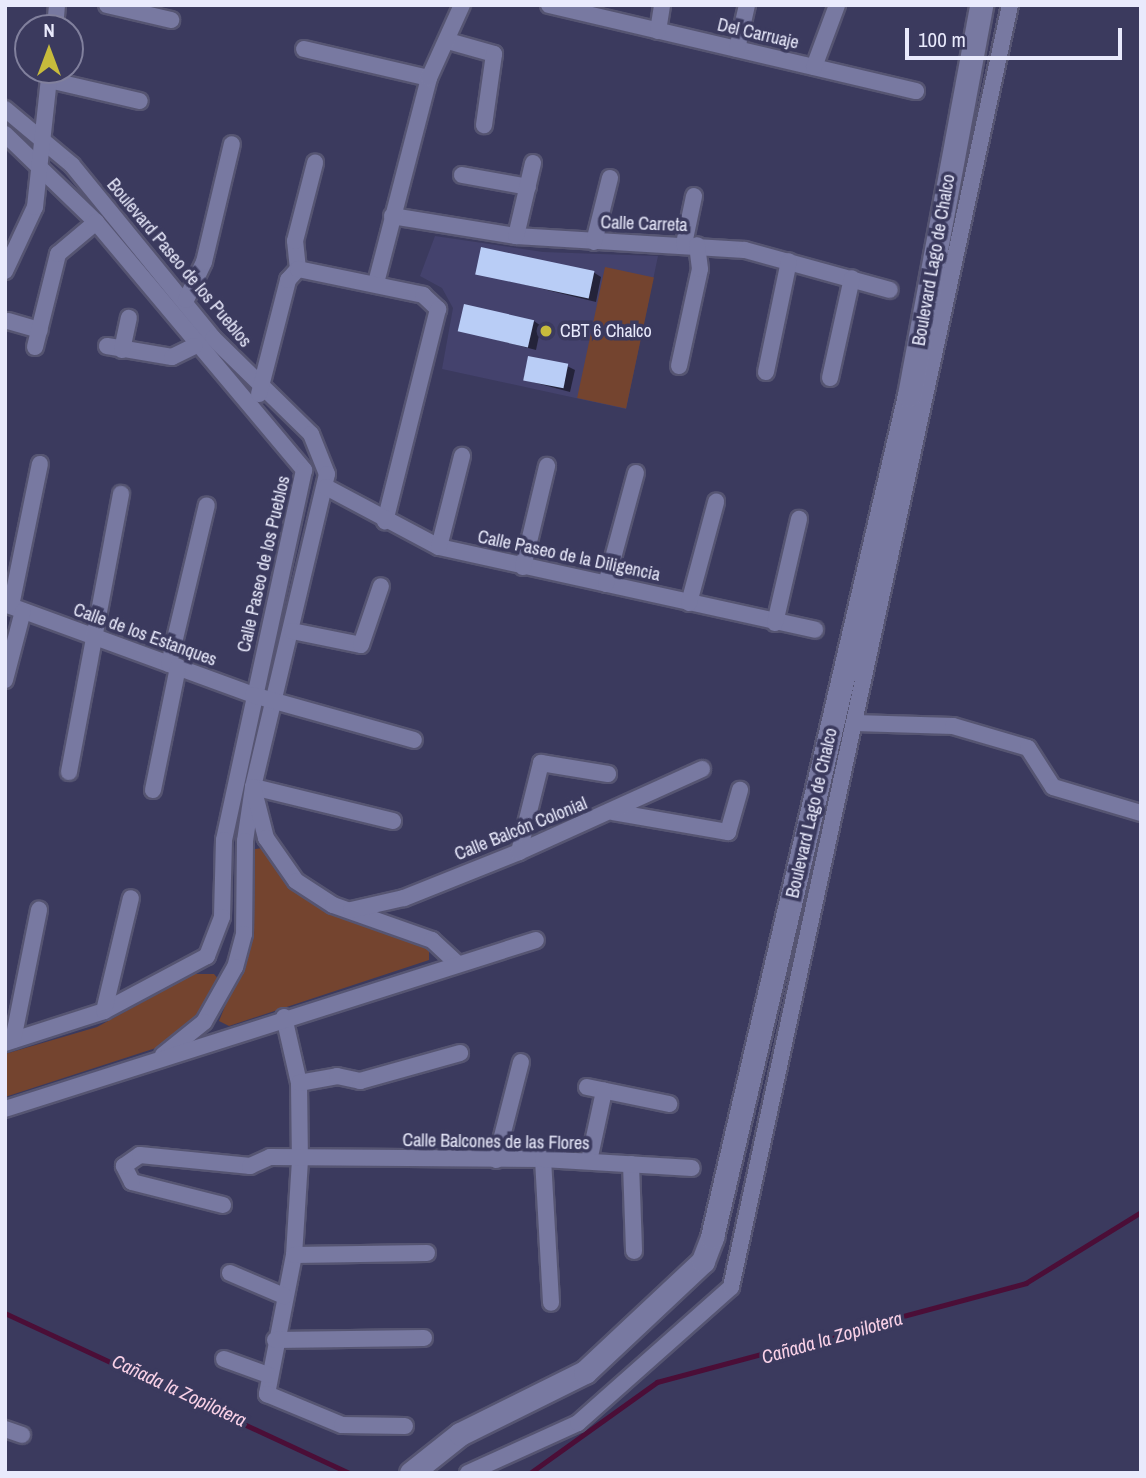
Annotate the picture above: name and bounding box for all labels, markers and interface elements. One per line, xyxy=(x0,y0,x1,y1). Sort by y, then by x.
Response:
north arrow xyxy=(14,14,84,84)
street label: Del Carruaje xyxy=(715,14,801,54)
scale bar xyxy=(908,14,1125,58)
text: N xyxy=(43,17,55,43)
text: 100 m xyxy=(918,25,966,54)
street label: Boulevard Lago de Chalco xyxy=(908,172,960,348)
street label: Boulevard Paseo de los Pueblos xyxy=(102,174,256,352)
street label: Calle Carreta xyxy=(600,212,688,236)
place label: CBT 6 Chalco xyxy=(560,320,652,342)
marker: CBT 6 Chalco xyxy=(538,323,554,339)
street label: Calle Paseo de los Pueblos xyxy=(233,474,295,654)
street label: Calle Paseo de la Diligencia xyxy=(476,526,662,586)
street label: Calle de los Estanques xyxy=(70,599,220,671)
street label: Boulevard Lago de Chalco xyxy=(782,726,842,900)
street label: Calle Balcón Colonial xyxy=(452,793,590,865)
street label: Calle Balcones de las Flores xyxy=(402,1130,590,1154)
water label: Cañada la Zopilotera xyxy=(759,1307,905,1369)
water label: Cañada la Zopilotera xyxy=(108,1350,250,1432)

